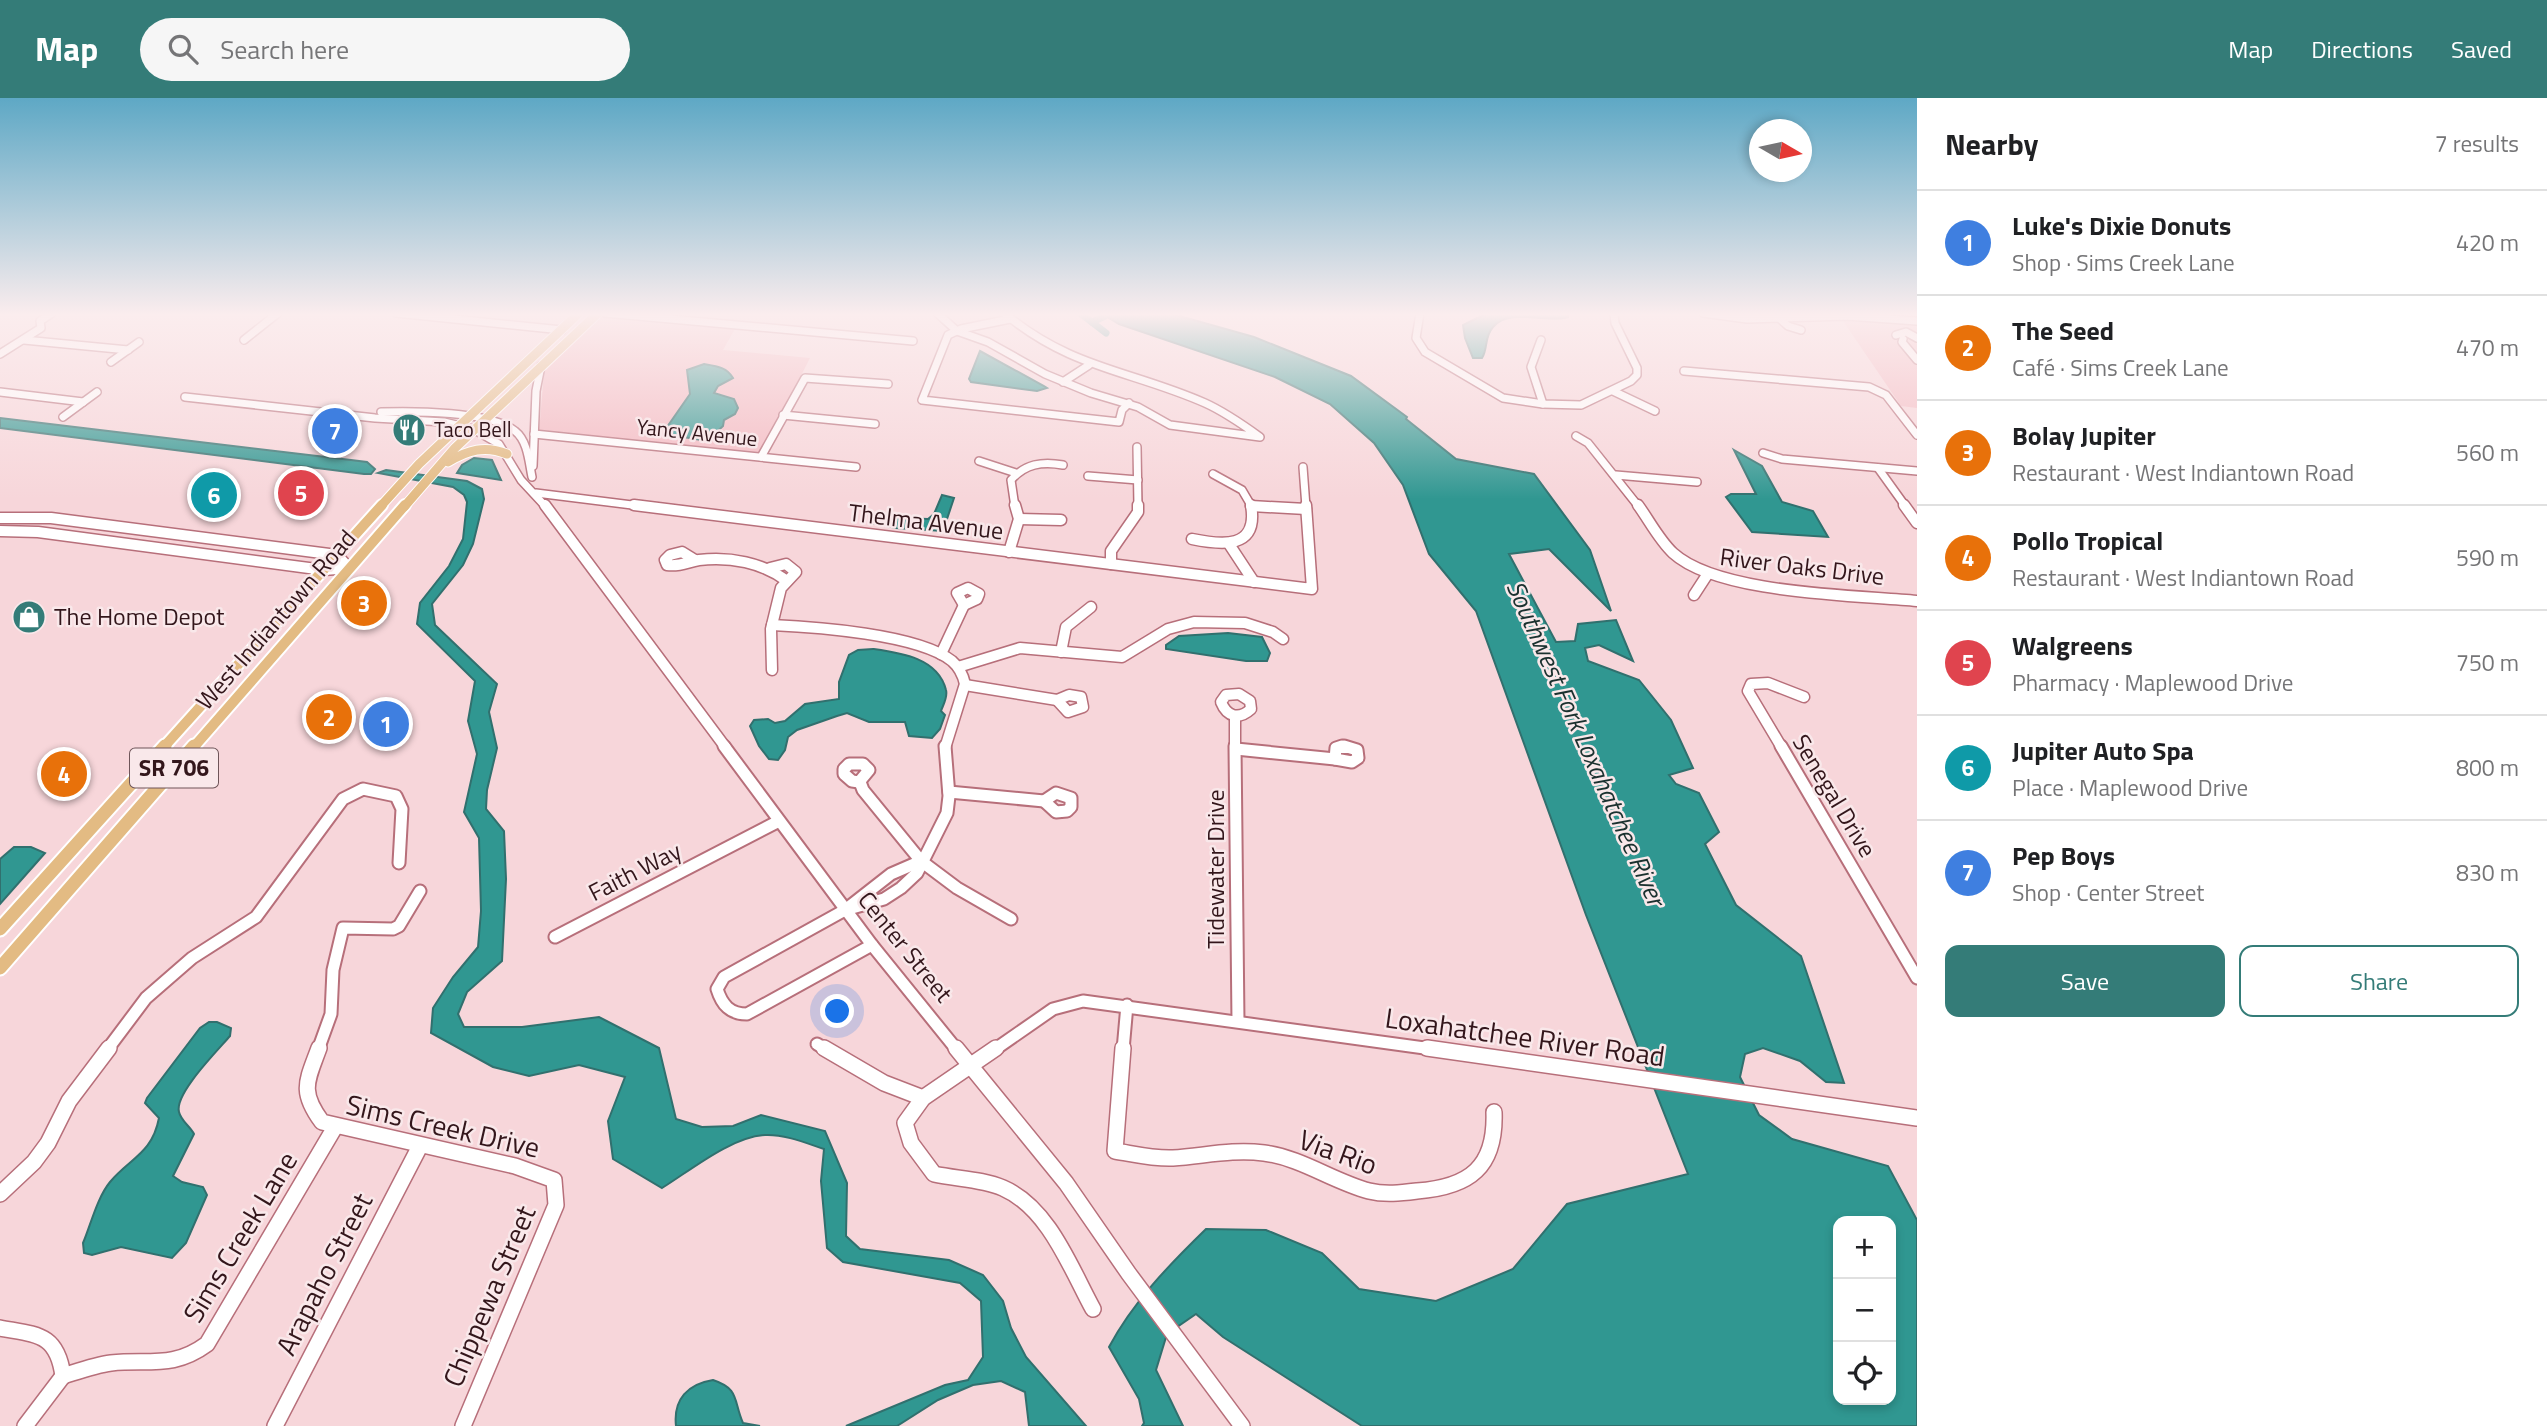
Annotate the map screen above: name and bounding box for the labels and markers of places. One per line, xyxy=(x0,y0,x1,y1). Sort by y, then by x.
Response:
pin: 7 xyxy=(312,405,358,457)
restaurant icon: Taco Bell xyxy=(390,411,428,449)
place label: Taco Bell xyxy=(434,413,512,445)
pin: 5 xyxy=(278,467,324,519)
pin: 6 xyxy=(191,469,237,521)
pin: 3 xyxy=(341,577,387,629)
shop icon: The Home Depot xyxy=(10,598,48,636)
place label: The Home Depot xyxy=(54,598,225,634)
pin: 2 xyxy=(306,691,352,743)
pin: 1 xyxy=(363,698,409,750)
pin: 4 xyxy=(41,748,87,800)

